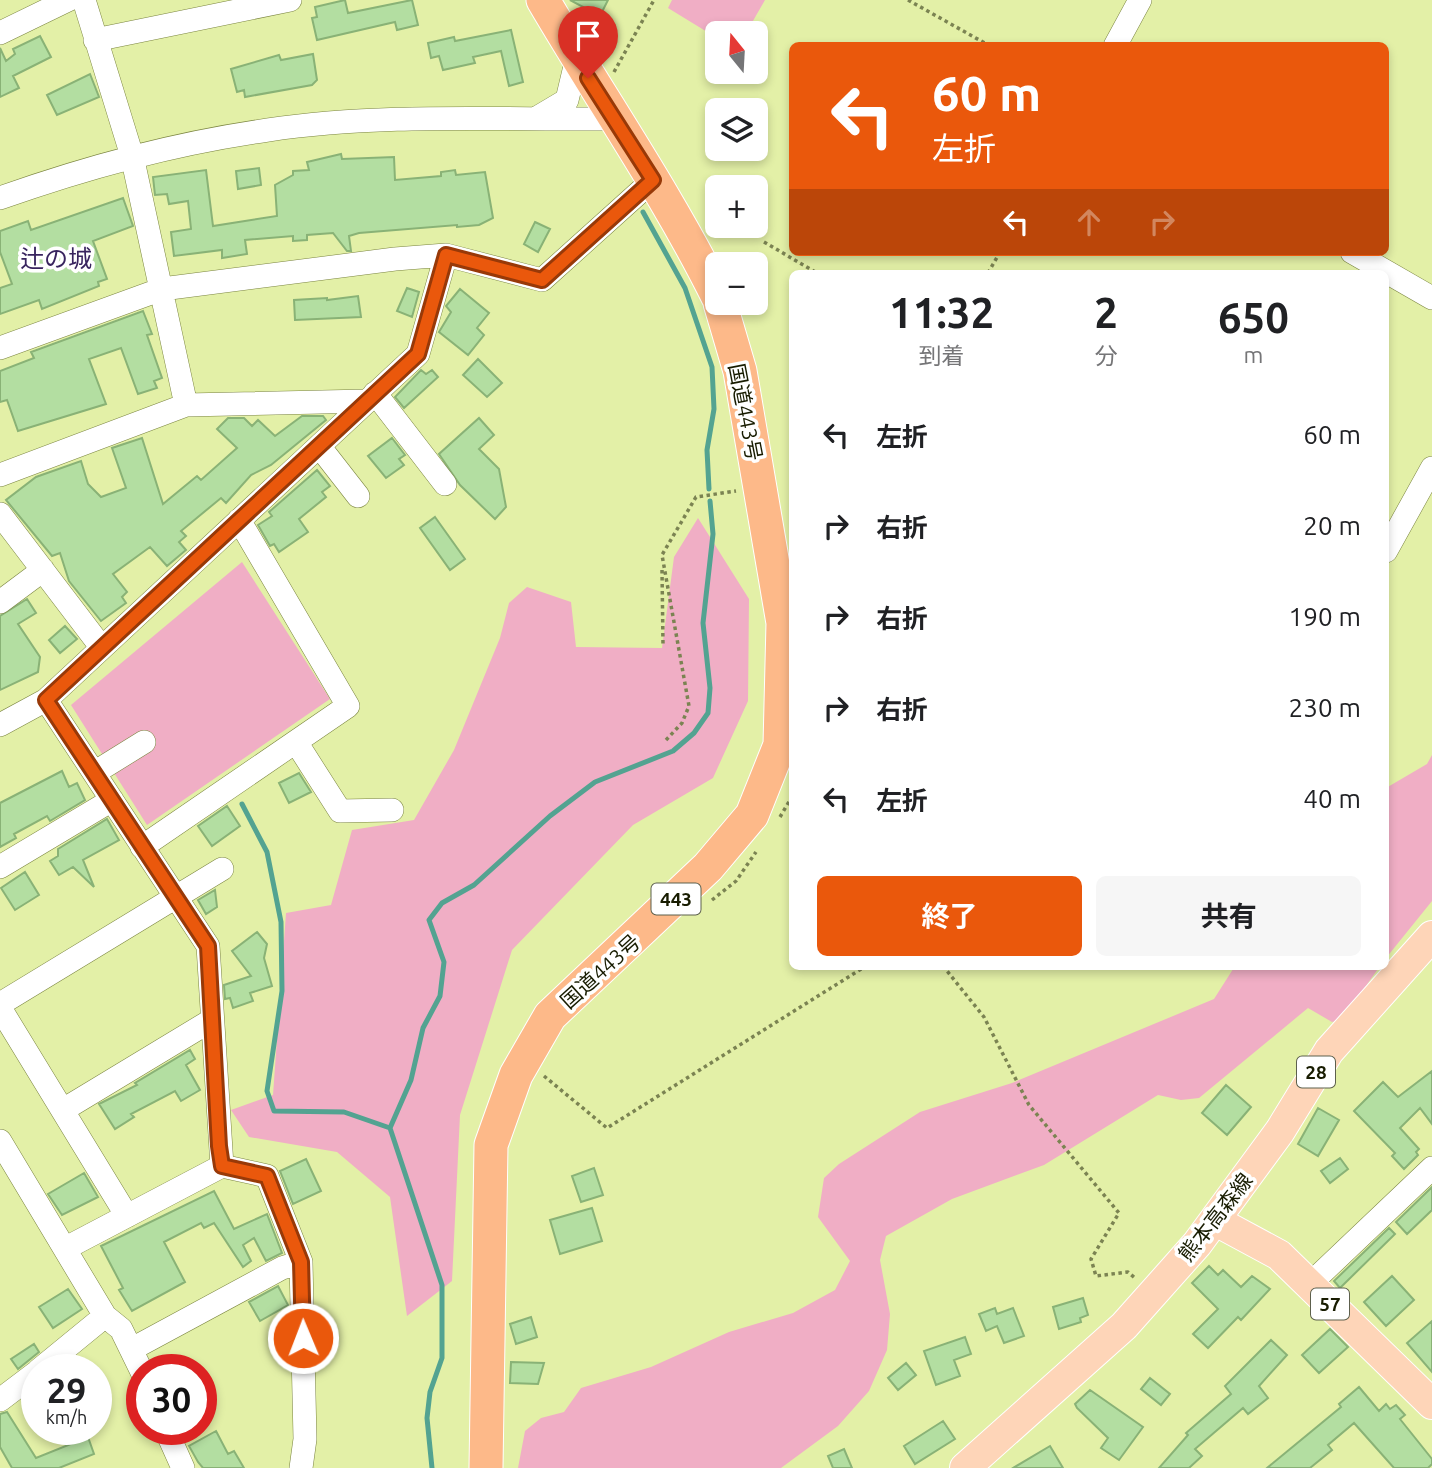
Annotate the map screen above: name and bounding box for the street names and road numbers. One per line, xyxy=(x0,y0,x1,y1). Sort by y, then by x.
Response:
street label: 国道443号 xyxy=(725,361,767,463)
road number: 443 xyxy=(652,884,700,914)
street label: 国道443号 xyxy=(555,929,645,1013)
road number: 28 xyxy=(1297,1056,1335,1088)
street label: 熊本高森線 xyxy=(1173,1168,1257,1266)
road number: 57 xyxy=(1311,1288,1349,1320)

